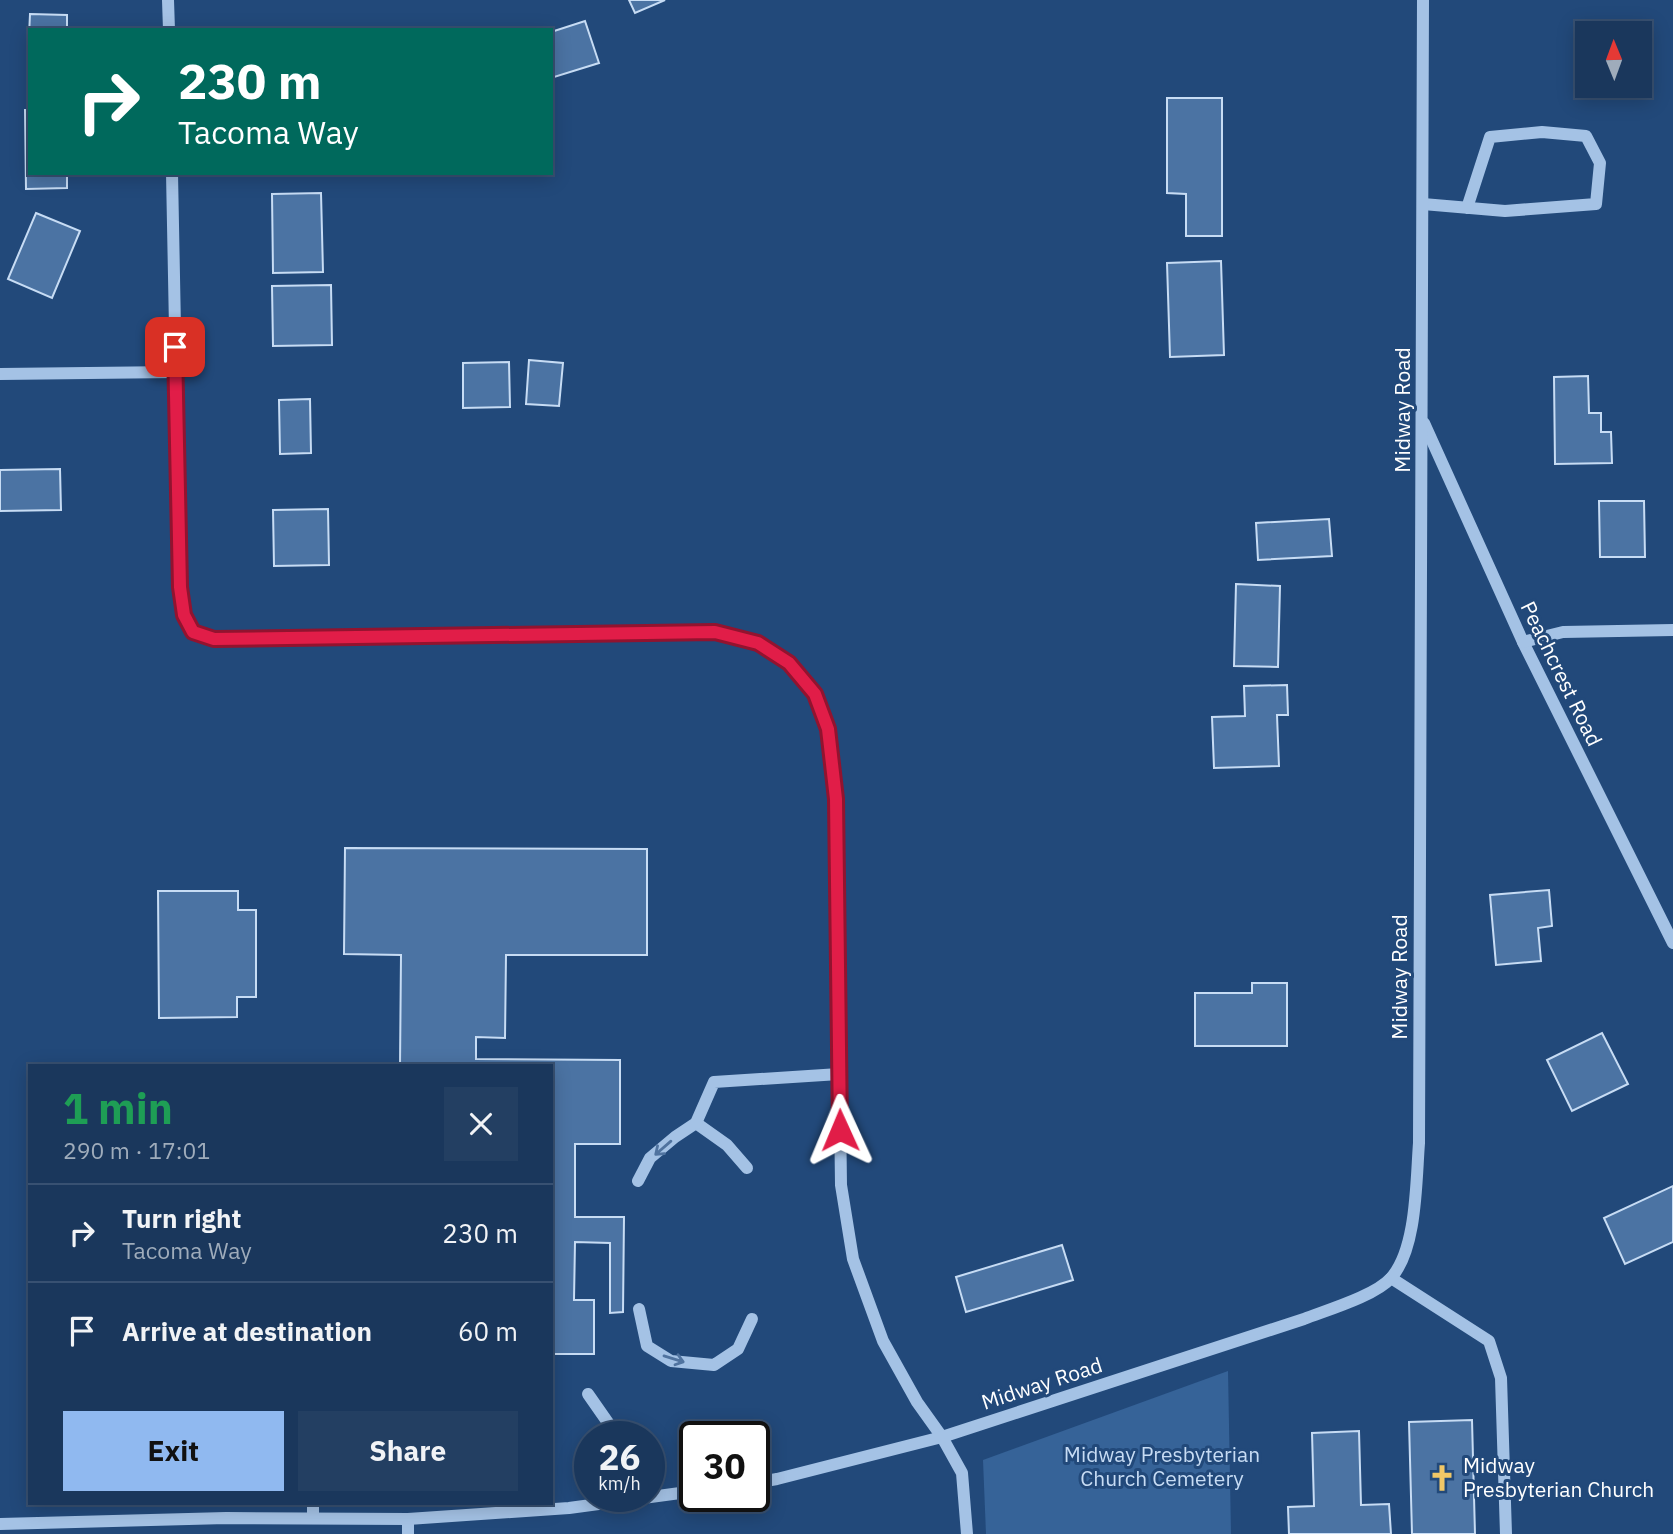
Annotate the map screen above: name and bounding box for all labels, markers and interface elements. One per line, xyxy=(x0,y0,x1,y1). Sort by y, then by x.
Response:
north arrow xyxy=(1575,21,1652,98)
map controls xyxy=(1575,21,1652,98)
text: 230 m xyxy=(178,49,322,112)
icon: right xyxy=(63,56,154,147)
text: Tacoma Way xyxy=(178,111,359,153)
pin xyxy=(145,317,205,377)
icon: arrive xyxy=(156,328,194,366)
street label: Midway Road xyxy=(1388,347,1416,473)
street label: Peachcrest Road xyxy=(1515,596,1609,751)
street label: Midway Road xyxy=(1385,914,1413,1040)
text: 1 min xyxy=(63,1081,173,1136)
button: close xyxy=(444,1087,518,1161)
position arrow xyxy=(803,1093,877,1167)
text: 290 m · 17:01 xyxy=(63,1135,210,1165)
one-way arrow xyxy=(654,1140,672,1156)
text: Turn right xyxy=(122,1201,241,1235)
icon: right xyxy=(63,1214,101,1252)
text: 230 m xyxy=(442,1216,518,1250)
text: Tacoma Way xyxy=(122,1235,252,1265)
icon: arrive xyxy=(63,1312,101,1350)
text: Arrive at destination xyxy=(122,1314,372,1348)
text: 60 m xyxy=(458,1314,518,1348)
street label: Midway Road xyxy=(978,1350,1106,1416)
one-way arrow xyxy=(662,1353,684,1366)
button: Exit xyxy=(63,1411,284,1491)
button: Share xyxy=(298,1411,518,1491)
speed limit sign: 30 xyxy=(679,1421,770,1512)
text: 26 xyxy=(598,1434,641,1480)
park label: Midway Presbyterian Church Cemetery xyxy=(1064,1440,1260,1492)
place label: Midway Presbyterian Church xyxy=(1463,1451,1654,1503)
church icon: Midway Presbyterian Church xyxy=(1427,1463,1457,1493)
text: km/h xyxy=(598,1472,641,1495)

